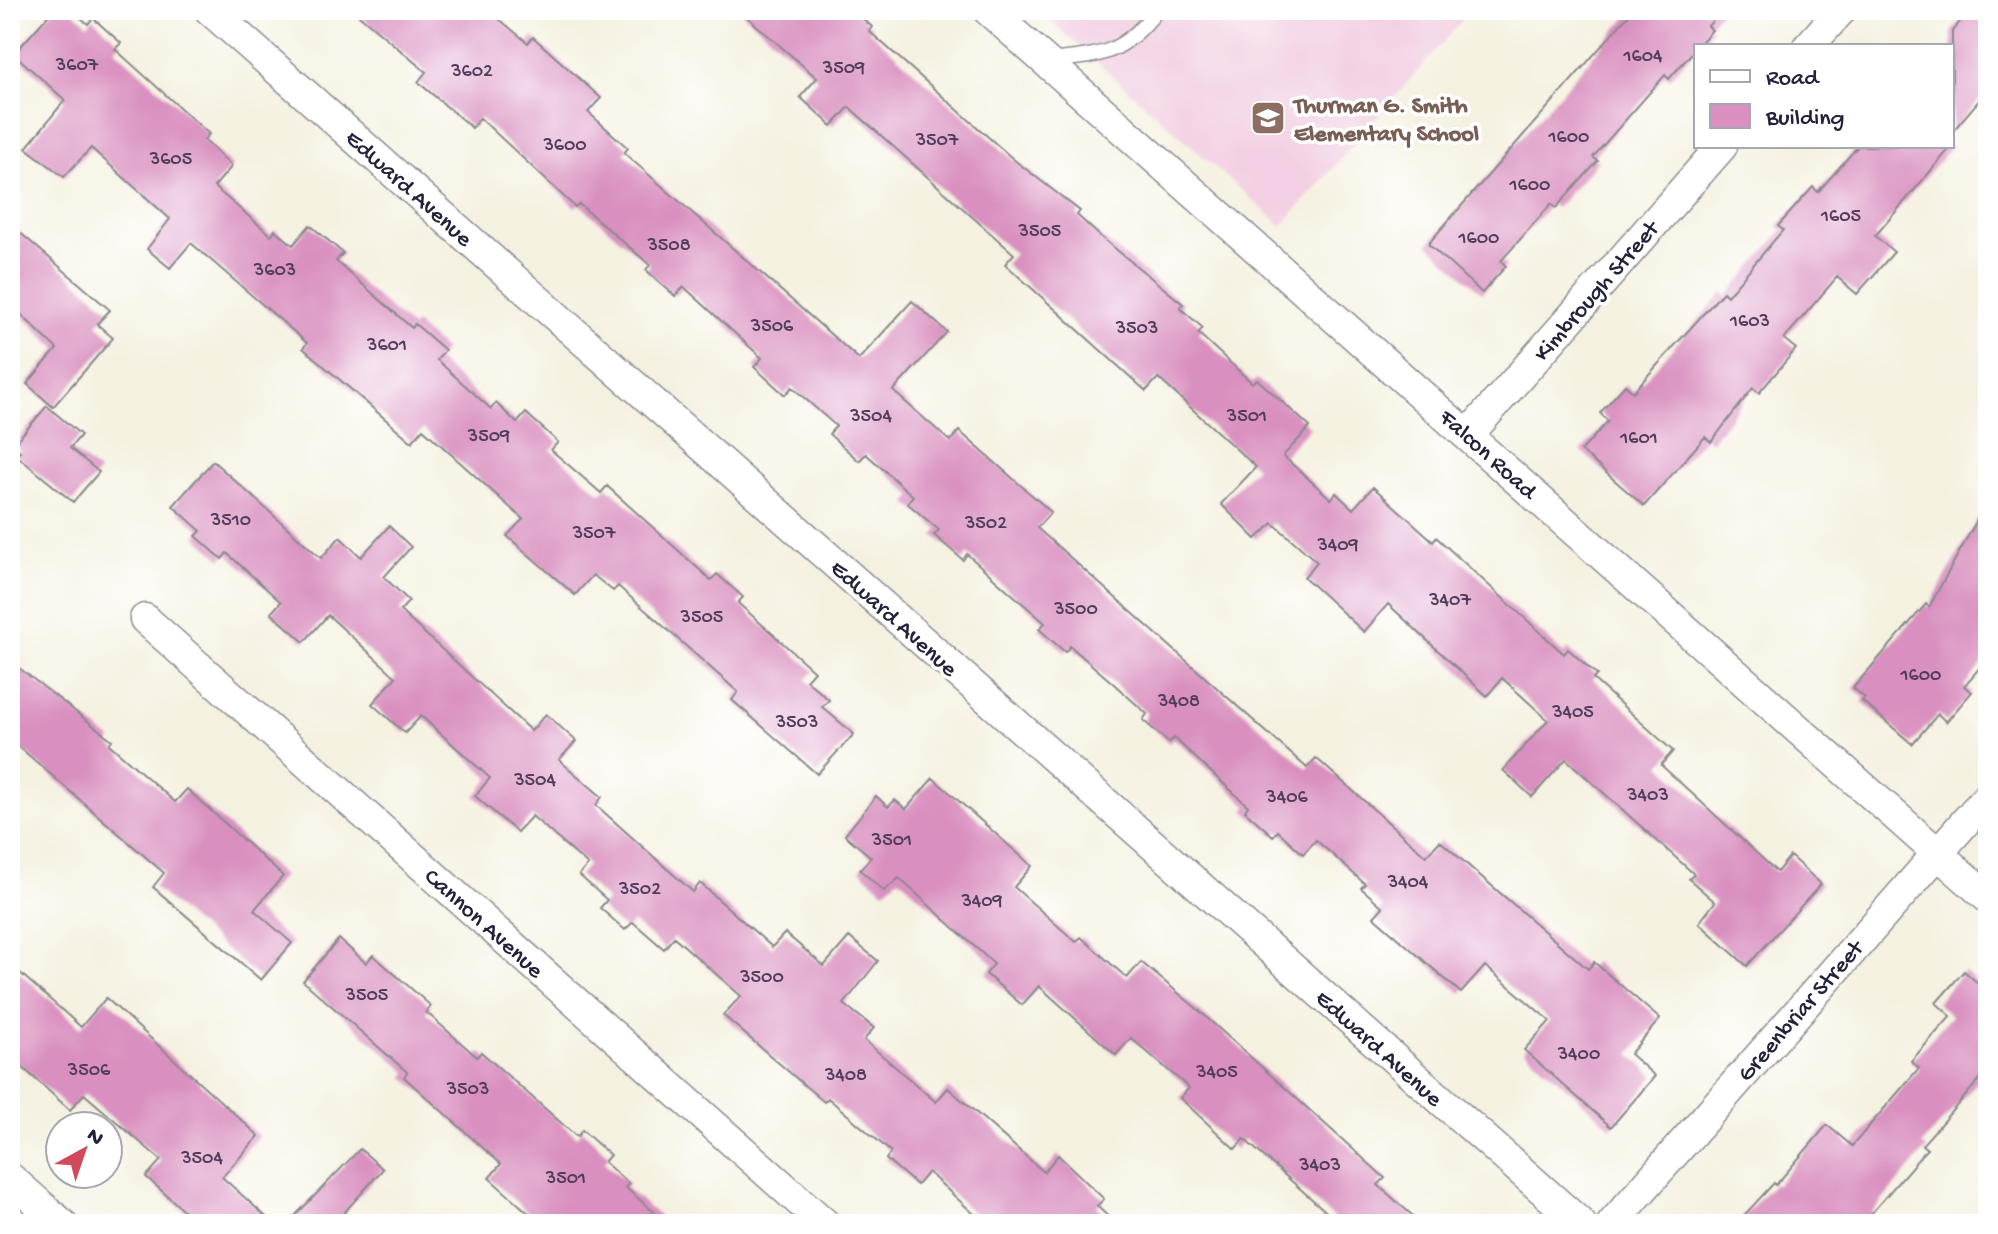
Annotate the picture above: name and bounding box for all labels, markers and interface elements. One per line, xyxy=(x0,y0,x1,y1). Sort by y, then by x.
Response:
legend xyxy=(1694,44,1954,148)
house number: 1604 xyxy=(1622,46,1663,69)
house number: 3607 xyxy=(55,55,99,78)
house number: 3509 xyxy=(822,58,865,81)
house number: 3602 xyxy=(450,61,493,84)
text: Road xyxy=(1766,65,1820,94)
place label: Thurman G. Smith Elementary School xyxy=(1292,93,1479,150)
school or university icon: Thurman G. Smith Elementary School xyxy=(1249,99,1287,137)
text: Building xyxy=(1765,105,1844,134)
street label: Edward Avenue xyxy=(338,125,478,255)
house number: 1600 xyxy=(1548,127,1589,150)
house number: 3507 xyxy=(915,130,959,153)
house number: 3600 xyxy=(542,135,587,158)
house number: 3605 xyxy=(149,149,192,172)
house number: 1600 xyxy=(1509,175,1550,198)
house number: 1605 xyxy=(1820,206,1861,229)
street label: Kimbrough Street xyxy=(1529,214,1668,368)
house number: 3505 xyxy=(1018,221,1061,244)
house number: 1600 xyxy=(1458,228,1499,251)
house number: 3508 xyxy=(646,235,691,258)
house number: 3603 xyxy=(253,260,296,283)
house number: 1603 xyxy=(1729,311,1770,334)
house number: 3506 xyxy=(750,316,794,339)
house number: 3503 xyxy=(1115,318,1158,341)
house number: 3601 xyxy=(366,335,407,358)
street label: Falcon Road xyxy=(1431,404,1543,508)
house number: 3504 xyxy=(849,406,892,429)
house number: 3501 xyxy=(1226,406,1267,429)
house number: 3509 xyxy=(467,426,510,449)
house number: 1601 xyxy=(1619,428,1658,451)
house number: 3510 xyxy=(210,510,251,533)
house number: 3502 xyxy=(964,513,1007,536)
house number: 3507 xyxy=(572,523,616,546)
house number: 3409 xyxy=(1316,535,1359,558)
street label: Edward Avenue xyxy=(823,555,963,685)
house number: 3407 xyxy=(1428,590,1471,613)
house number: 3500 xyxy=(1053,599,1098,622)
house number: 3505 xyxy=(680,607,723,630)
house number: 1600 xyxy=(1900,665,1941,688)
house number: 3408 xyxy=(1157,691,1200,714)
house number: 3405 xyxy=(1551,702,1594,725)
house number: 3503 xyxy=(775,712,818,735)
house number: 3504 xyxy=(513,770,556,793)
house number: 3403 xyxy=(1626,785,1669,808)
house number: 3406 xyxy=(1265,787,1309,810)
house number: 3501 xyxy=(871,830,912,853)
street label: Cannon Avenue xyxy=(417,863,549,986)
house number: 3404 xyxy=(1387,872,1429,895)
house number: 3502 xyxy=(618,879,661,902)
house number: 3409 xyxy=(960,891,1003,914)
street label: Greenbriar Street xyxy=(1732,934,1872,1089)
house number: 3500 xyxy=(739,967,784,990)
house number: 3505 xyxy=(345,985,388,1008)
street label: Edward Avenue xyxy=(1308,985,1448,1115)
house number: 3400 xyxy=(1557,1044,1600,1067)
house number: 3506 xyxy=(67,1060,111,1083)
house number: 3405 xyxy=(1195,1062,1238,1085)
house number: 3408 xyxy=(824,1065,867,1088)
house number: 3503 xyxy=(446,1079,489,1102)
north arrow xyxy=(44,1110,124,1190)
text: N xyxy=(80,1123,108,1152)
house number: 3504 xyxy=(180,1148,223,1171)
house number: 3403 xyxy=(1298,1155,1341,1178)
house number: 3501 xyxy=(545,1168,586,1191)

